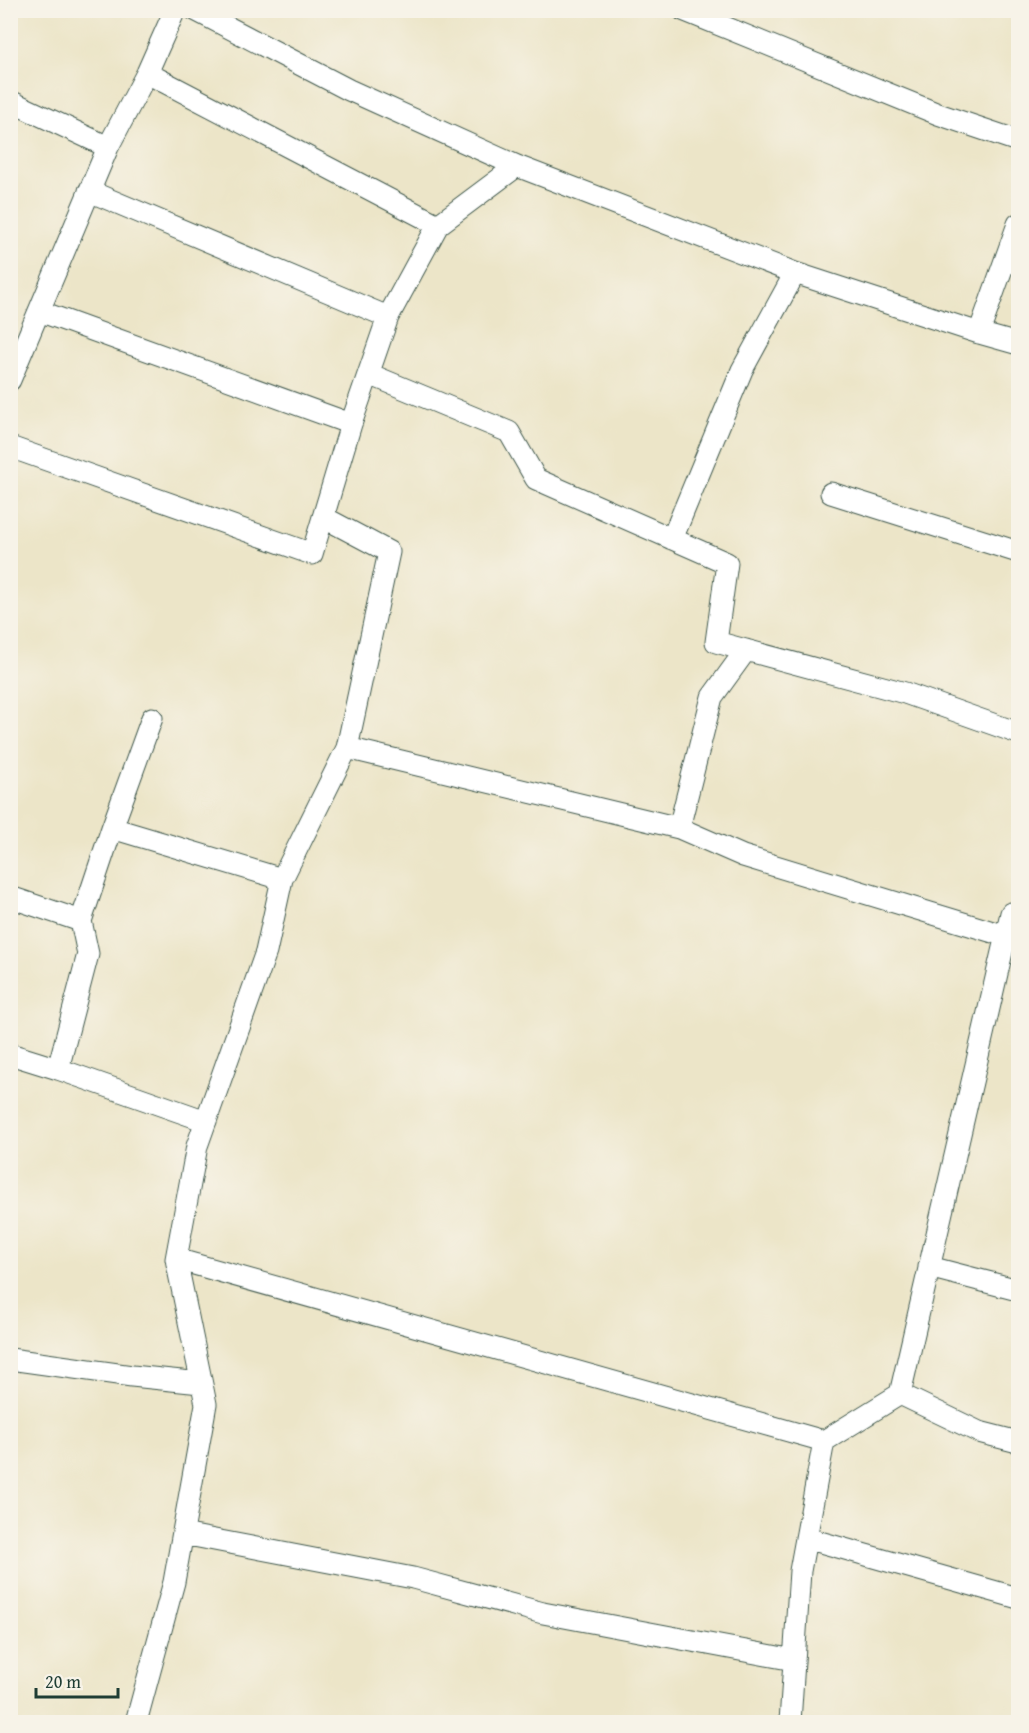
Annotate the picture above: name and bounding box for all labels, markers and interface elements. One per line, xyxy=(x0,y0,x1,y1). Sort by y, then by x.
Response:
scale bar xyxy=(36,1661,118,1699)
text: 20 m xyxy=(45,1668,81,1695)

